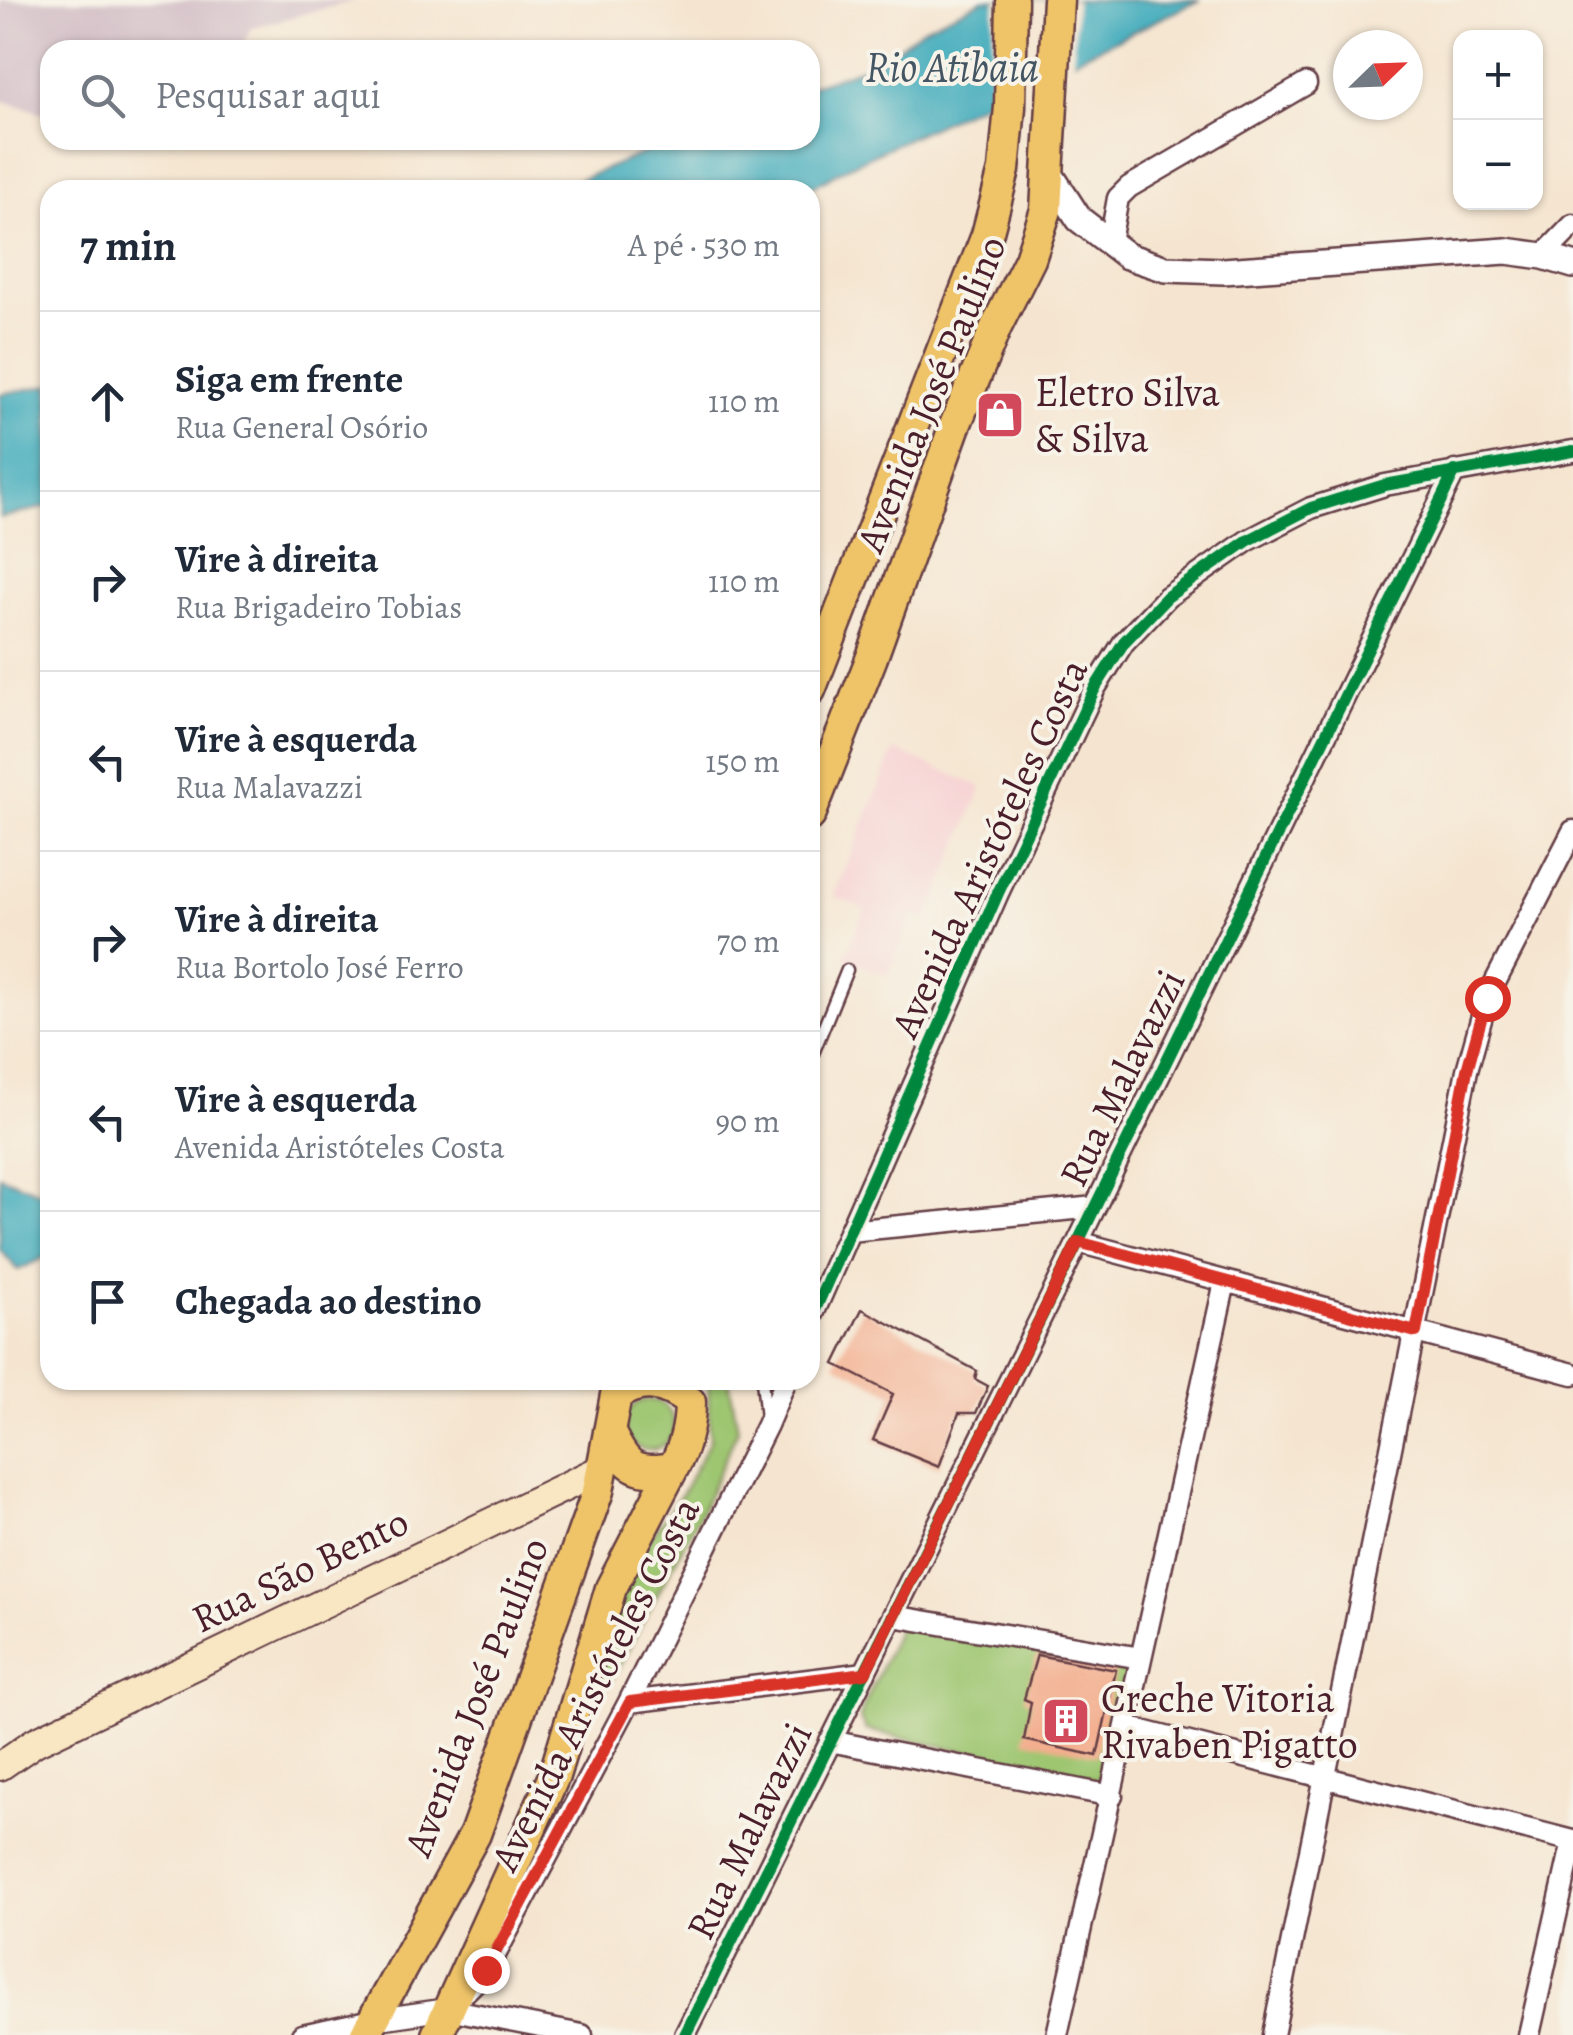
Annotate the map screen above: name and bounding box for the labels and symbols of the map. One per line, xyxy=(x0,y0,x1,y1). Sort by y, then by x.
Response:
north arrow xyxy=(1333,30,1423,120)
water label: Rio Atibaia xyxy=(865,38,1039,95)
street label: Avenida José Paulino xyxy=(842,228,1020,561)
place label: Eletro Silva & Silva xyxy=(1035,365,1220,466)
shop icon: Eletro Silva & Silva xyxy=(974,389,1026,441)
street label: Avenida Aristóteles Costa xyxy=(877,649,1101,1047)
street label: Rua Malavazzi xyxy=(1046,960,1198,1196)
route start xyxy=(1465,976,1511,1022)
street label: Avenida Aristóteles Costa xyxy=(476,1488,713,1881)
street label: Rua São Bento xyxy=(182,1494,418,1646)
street label: Avenida José Paulino xyxy=(390,1530,562,1865)
place label: Creche Vitoria Rivaben Pigatto xyxy=(1101,1671,1358,1772)
building icon: Creche Vitoria Rivaben Pigatto xyxy=(1040,1695,1092,1747)
street label: Rua Malavazzi xyxy=(673,1713,825,1949)
route end xyxy=(464,1948,510,1994)

